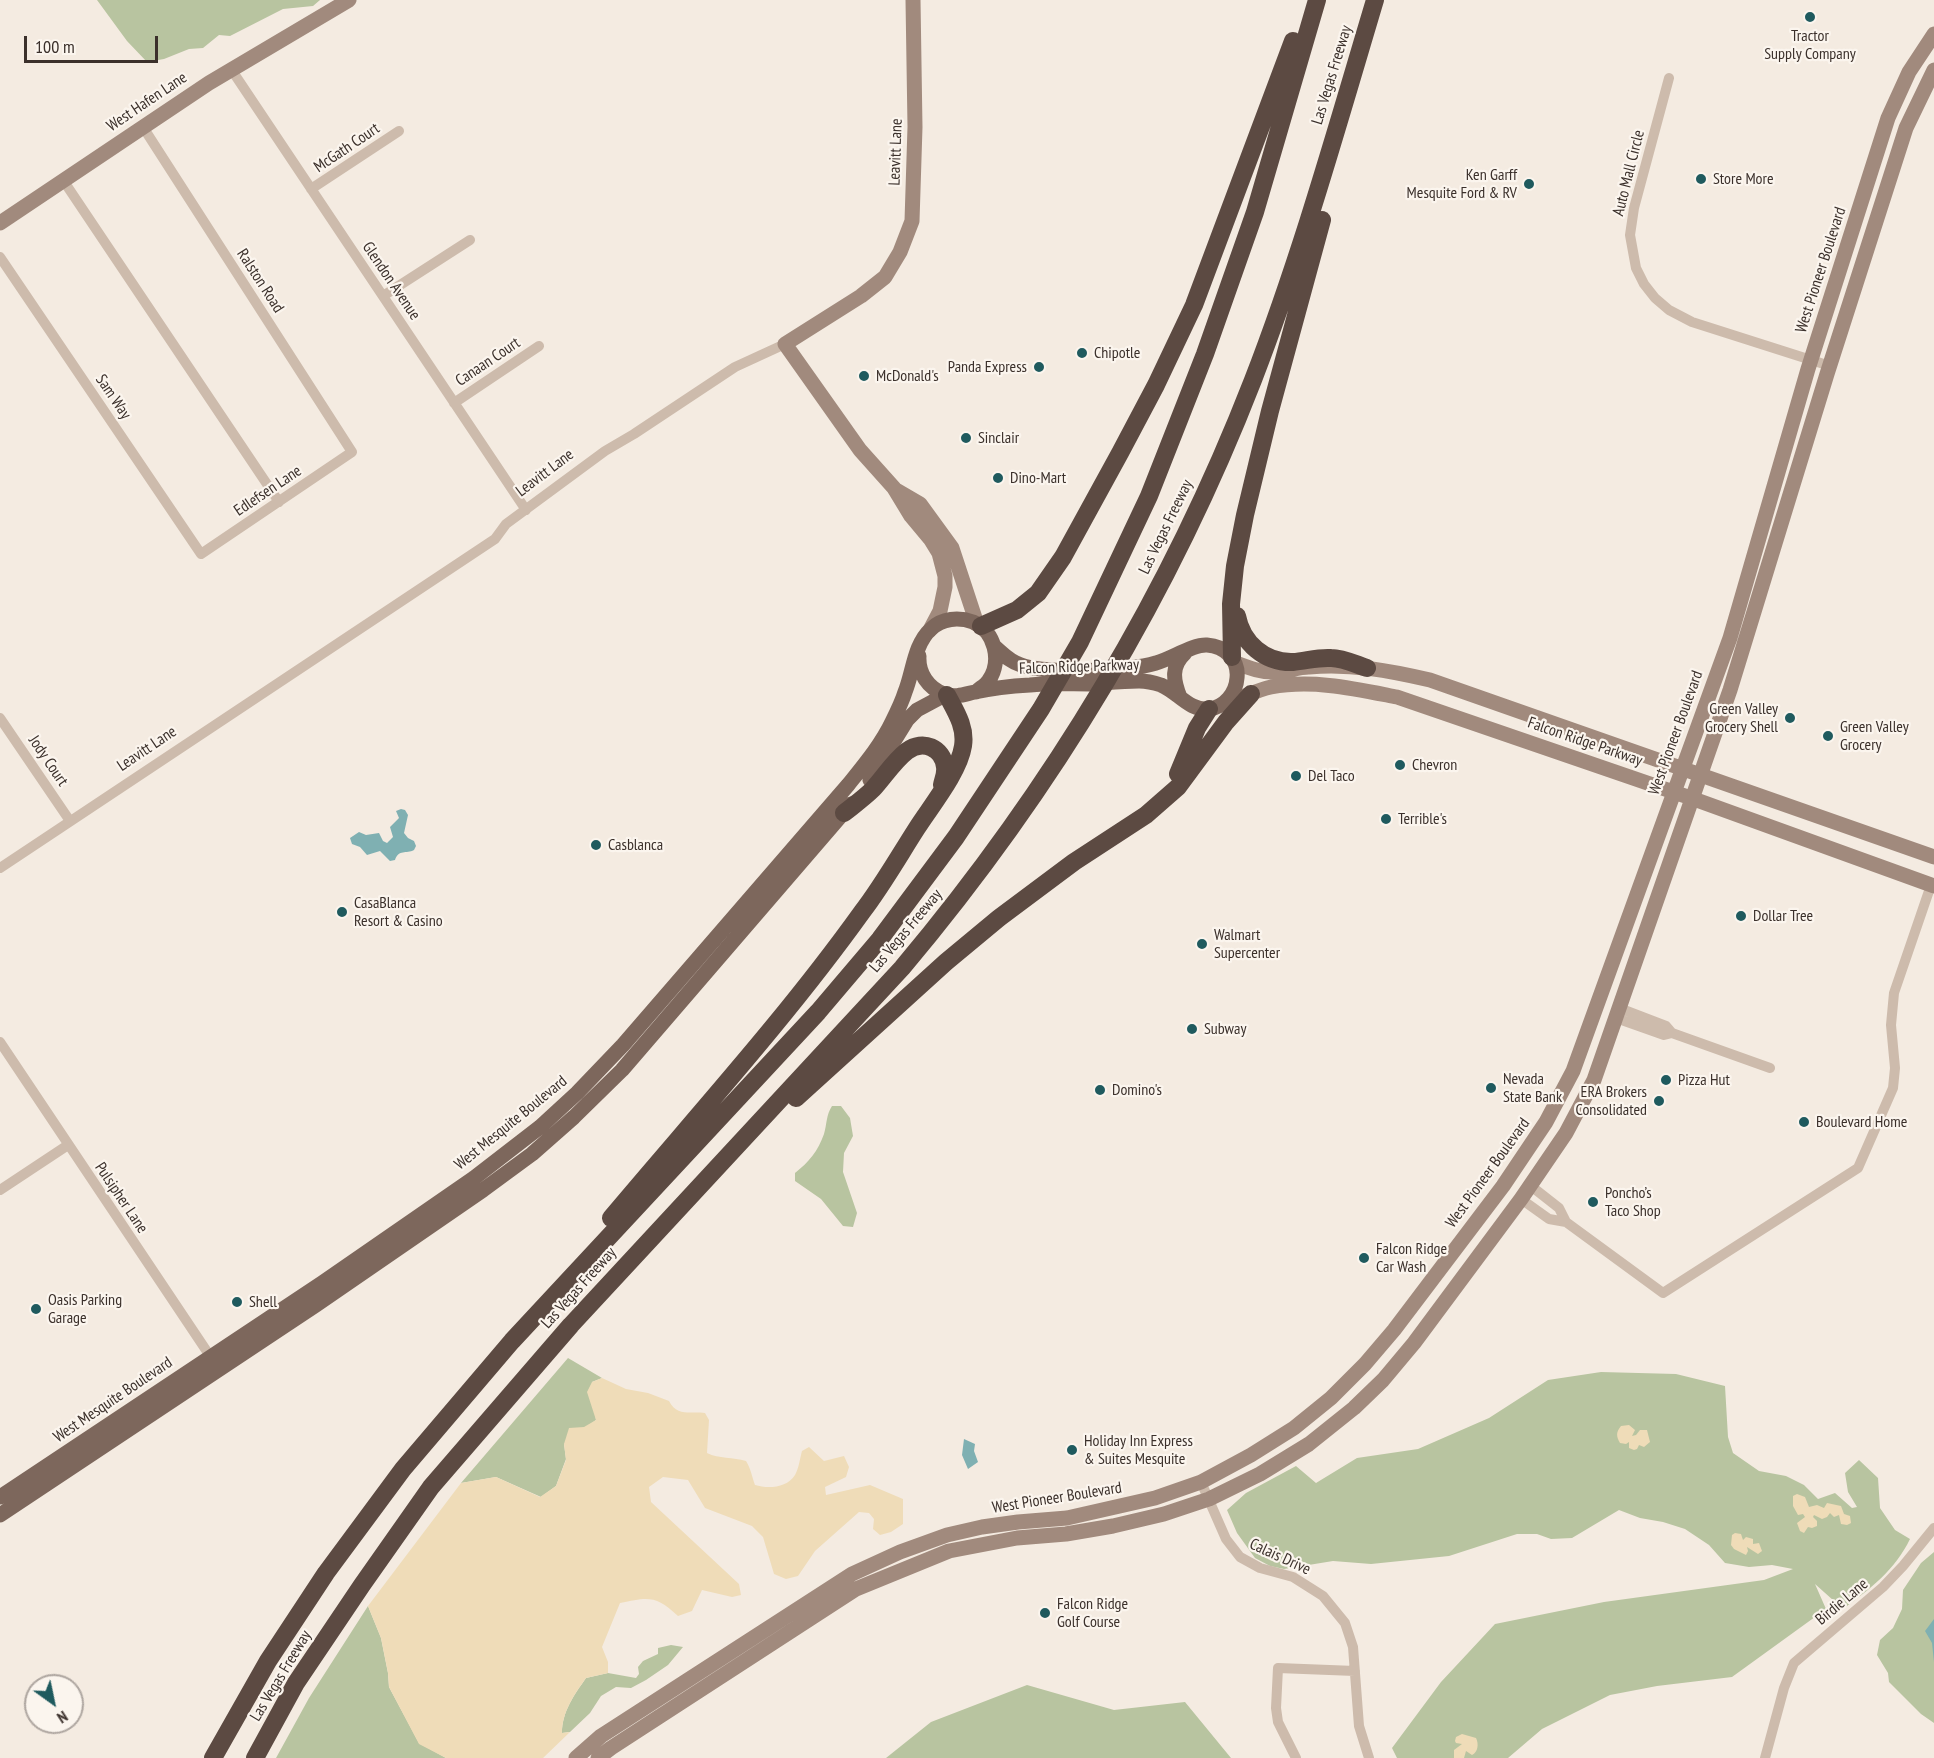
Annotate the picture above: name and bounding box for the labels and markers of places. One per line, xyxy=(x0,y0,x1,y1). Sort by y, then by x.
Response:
marker: Tractor Supply Company xyxy=(1803,10,1817,24)
place label: Tractor Supply Company xyxy=(1764,26,1856,64)
place label: Ken Garff Mesquite Ford & RV xyxy=(1407,165,1517,203)
place label: Store More xyxy=(1713,169,1774,189)
marker: Store More xyxy=(1694,172,1708,186)
marker: Ken Garff Mesquite Ford & RV xyxy=(1522,177,1536,191)
place label: Chipotle xyxy=(1094,343,1140,363)
marker: Chipotle xyxy=(1075,346,1089,360)
place label: Panda Express xyxy=(948,357,1027,377)
marker: Panda Express xyxy=(1032,360,1046,374)
place label: McDonald's xyxy=(876,366,939,386)
marker: McDonald's xyxy=(857,369,871,383)
place label: Sinclair xyxy=(978,428,1019,448)
marker: Sinclair xyxy=(959,431,973,445)
place label: Dino-Mart xyxy=(1010,468,1066,488)
marker: Dino-Mart xyxy=(991,471,1005,485)
place label: Green Valley Grocery Shell xyxy=(1705,699,1778,737)
marker: Green Valley Grocery Shell xyxy=(1783,711,1797,725)
place label: Green Valley Grocery xyxy=(1840,717,1909,755)
marker: Green Valley Grocery xyxy=(1821,729,1835,743)
place label: Chevron xyxy=(1412,755,1457,775)
marker: Chevron xyxy=(1393,758,1407,772)
place label: Del Taco xyxy=(1308,766,1355,786)
marker: Del Taco xyxy=(1289,769,1303,783)
place label: Terrible's xyxy=(1398,809,1447,829)
marker: Terrible's xyxy=(1379,812,1393,826)
place label: Casblanca xyxy=(608,835,663,855)
marker: Casblanca xyxy=(589,838,603,852)
place label: CasaBlanca Resort & Casino xyxy=(354,893,443,931)
marker: CasaBlanca Resort & Casino xyxy=(335,905,349,919)
place label: Dollar Tree xyxy=(1753,906,1813,926)
marker: Dollar Tree xyxy=(1734,909,1748,923)
place label: Walmart Supercenter xyxy=(1214,925,1280,963)
marker: Walmart Supercenter xyxy=(1195,937,1209,951)
place label: Subway xyxy=(1204,1019,1246,1039)
marker: Subway xyxy=(1185,1022,1199,1036)
place label: Nevada State Bank xyxy=(1503,1069,1562,1107)
place label: Pizza Hut xyxy=(1678,1070,1730,1090)
marker: Pizza Hut xyxy=(1659,1073,1673,1087)
place label: Domino's xyxy=(1112,1080,1162,1100)
marker: Nevada State Bank xyxy=(1484,1081,1498,1095)
place label: ERA Brokers Consolidated xyxy=(1576,1082,1647,1120)
marker: Domino's xyxy=(1093,1083,1107,1097)
marker: ERA Brokers Consolidated xyxy=(1652,1094,1666,1108)
place label: Boulevard Home xyxy=(1816,1112,1907,1132)
marker: Boulevard Home xyxy=(1797,1115,1811,1129)
place label: Poncho’s Taco Shop xyxy=(1605,1183,1661,1221)
marker: Poncho’s Taco Shop xyxy=(1586,1195,1600,1209)
place label: Falcon Ridge Car Wash xyxy=(1376,1239,1447,1277)
marker: Falcon Ridge Car Wash xyxy=(1357,1251,1371,1265)
place label: Oasis Parking Garage xyxy=(48,1290,122,1328)
place label: Shell xyxy=(249,1292,277,1312)
marker: Shell xyxy=(230,1295,244,1309)
marker: Oasis Parking Garage xyxy=(29,1302,43,1316)
place label: Holiday Inn Express & Suites Mesquite xyxy=(1084,1431,1193,1469)
marker: Holiday Inn Express & Suites Mesquite xyxy=(1065,1443,1079,1457)
place label: Falcon Ridge Golf Course xyxy=(1057,1594,1128,1632)
marker: Falcon Ridge Golf Course xyxy=(1038,1606,1052,1620)

